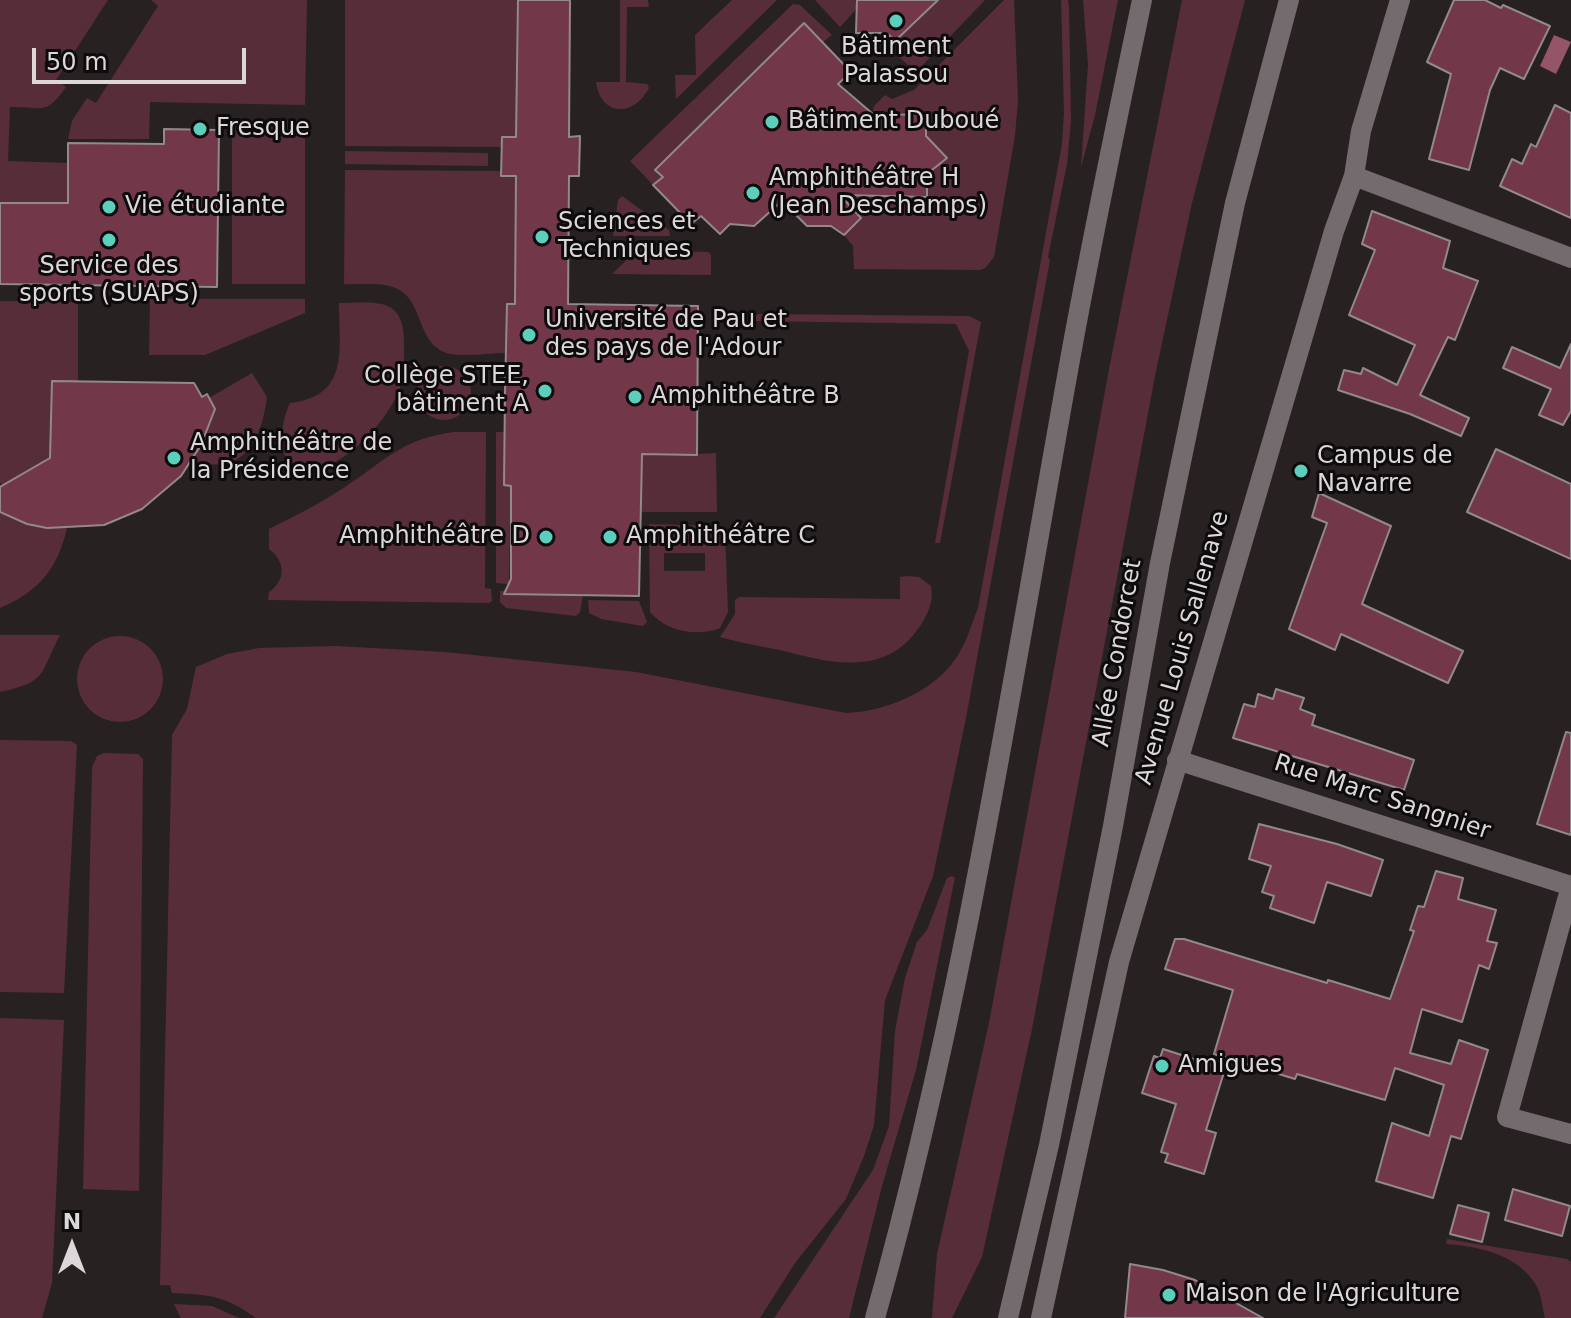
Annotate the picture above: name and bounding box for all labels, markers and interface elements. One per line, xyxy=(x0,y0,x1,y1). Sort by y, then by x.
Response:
marker: Bâtiment Palassou xyxy=(887,12,905,30)
scale bar xyxy=(36,32,250,82)
place label: Bâtiment Palassou xyxy=(841,34,951,90)
text: 50 m xyxy=(46,48,108,76)
place label: Bâtiment Duboué xyxy=(788,108,999,136)
marker: Bâtiment Duboué xyxy=(763,113,781,131)
place label: Fresque xyxy=(216,115,310,143)
marker: Fresque xyxy=(191,120,209,138)
place label: Amphithéâtre H (Jean Deschamps) xyxy=(769,165,987,221)
marker: Amphithéâtre H (Jean Deschamps) xyxy=(744,184,762,202)
place label: Vie étudiante xyxy=(125,193,285,221)
marker: Vie étudiante xyxy=(100,198,118,216)
place label: Sciences et Techniques xyxy=(558,209,695,265)
marker: Sciences et Techniques xyxy=(533,228,551,246)
marker: Service des sports (SUAPS) xyxy=(100,231,118,249)
place label: Service des sports (SUAPS) xyxy=(19,253,199,309)
place label: Université de Pau et des pays de l'Adour xyxy=(545,307,787,363)
marker: Université de Pau et des pays de l'Adour xyxy=(520,326,538,344)
place label: Collège STEE, bâtiment A xyxy=(364,363,529,419)
marker: Collège STEE, bâtiment A xyxy=(536,382,554,400)
place label: Amphithéâtre B xyxy=(651,383,840,411)
marker: Amphithéâtre B xyxy=(626,388,644,406)
place label: Amphithéâtre de la Présidence xyxy=(190,430,392,486)
place label: Campus de Navarre xyxy=(1317,443,1452,499)
marker: Amphithéâtre de la Présidence xyxy=(165,449,183,467)
marker: Campus de Navarre xyxy=(1292,462,1310,480)
street label: Avenue Louis Sallenave xyxy=(1130,508,1236,788)
place label: Amphithéâtre D xyxy=(339,523,530,551)
place label: Amphithéâtre C xyxy=(626,523,815,551)
marker: Amphithéâtre D xyxy=(537,528,555,546)
marker: Amphithéâtre C xyxy=(601,528,619,546)
street label: Allée Condorcet xyxy=(1087,557,1149,749)
street label: Rue Marc Sangnier xyxy=(1270,749,1494,847)
place label: Amigues xyxy=(1178,1052,1282,1080)
marker: Amigues xyxy=(1153,1057,1171,1075)
north arrow xyxy=(32,1206,112,1286)
text: N xyxy=(63,1209,81,1234)
place label: Maison de l'Agriculture xyxy=(1185,1281,1460,1309)
marker: Maison de l'Agriculture xyxy=(1160,1286,1178,1304)

